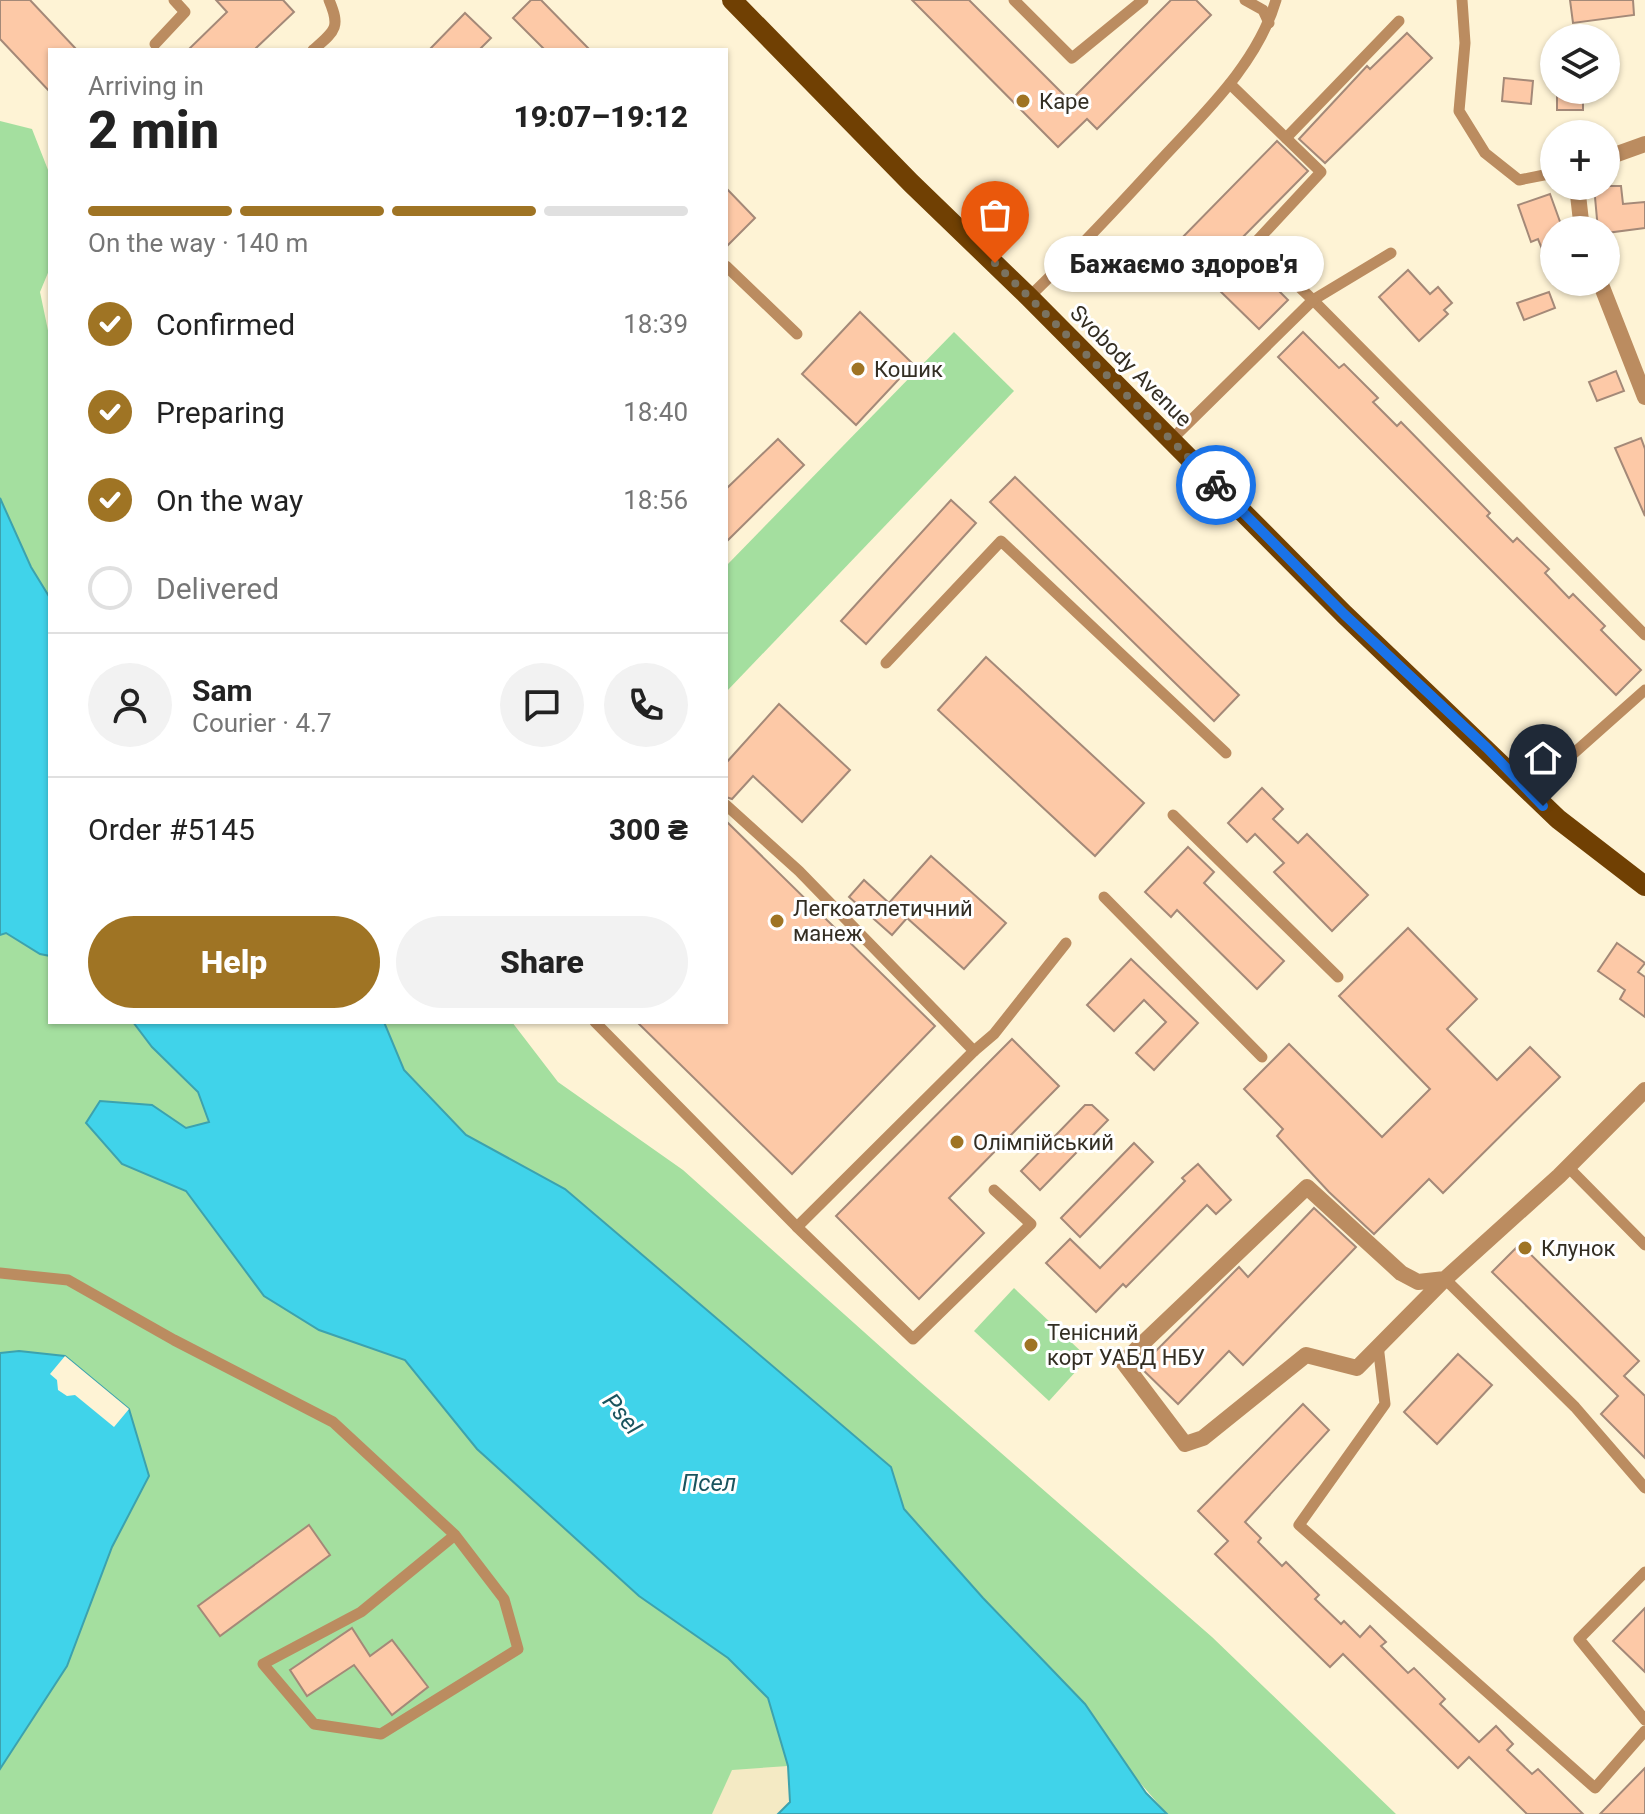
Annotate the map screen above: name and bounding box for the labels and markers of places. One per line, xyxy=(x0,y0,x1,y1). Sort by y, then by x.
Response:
place label: Каре xyxy=(1039,89,1089,114)
marker: Каре xyxy=(1014,92,1032,110)
pin xyxy=(961,181,1029,263)
callout: Бажаємо здоров'я xyxy=(1043,235,1323,291)
place label: Кошик xyxy=(874,357,943,382)
marker: Кошик xyxy=(849,360,867,378)
pin xyxy=(1509,724,1577,806)
place label: Легкоатлетичний манеж xyxy=(793,896,973,946)
marker: Легкоатлетичний манеж xyxy=(768,912,786,930)
place label: Олімпійський xyxy=(973,1130,1114,1155)
marker: Олімпійський xyxy=(948,1133,966,1151)
place label: Клунок xyxy=(1541,1236,1615,1261)
marker: Клунок xyxy=(1516,1239,1534,1257)
place label: Тенісний корт УАБД НБУ xyxy=(1047,1320,1205,1370)
marker: Тенісний корт УАБД НБУ xyxy=(1022,1336,1040,1354)

